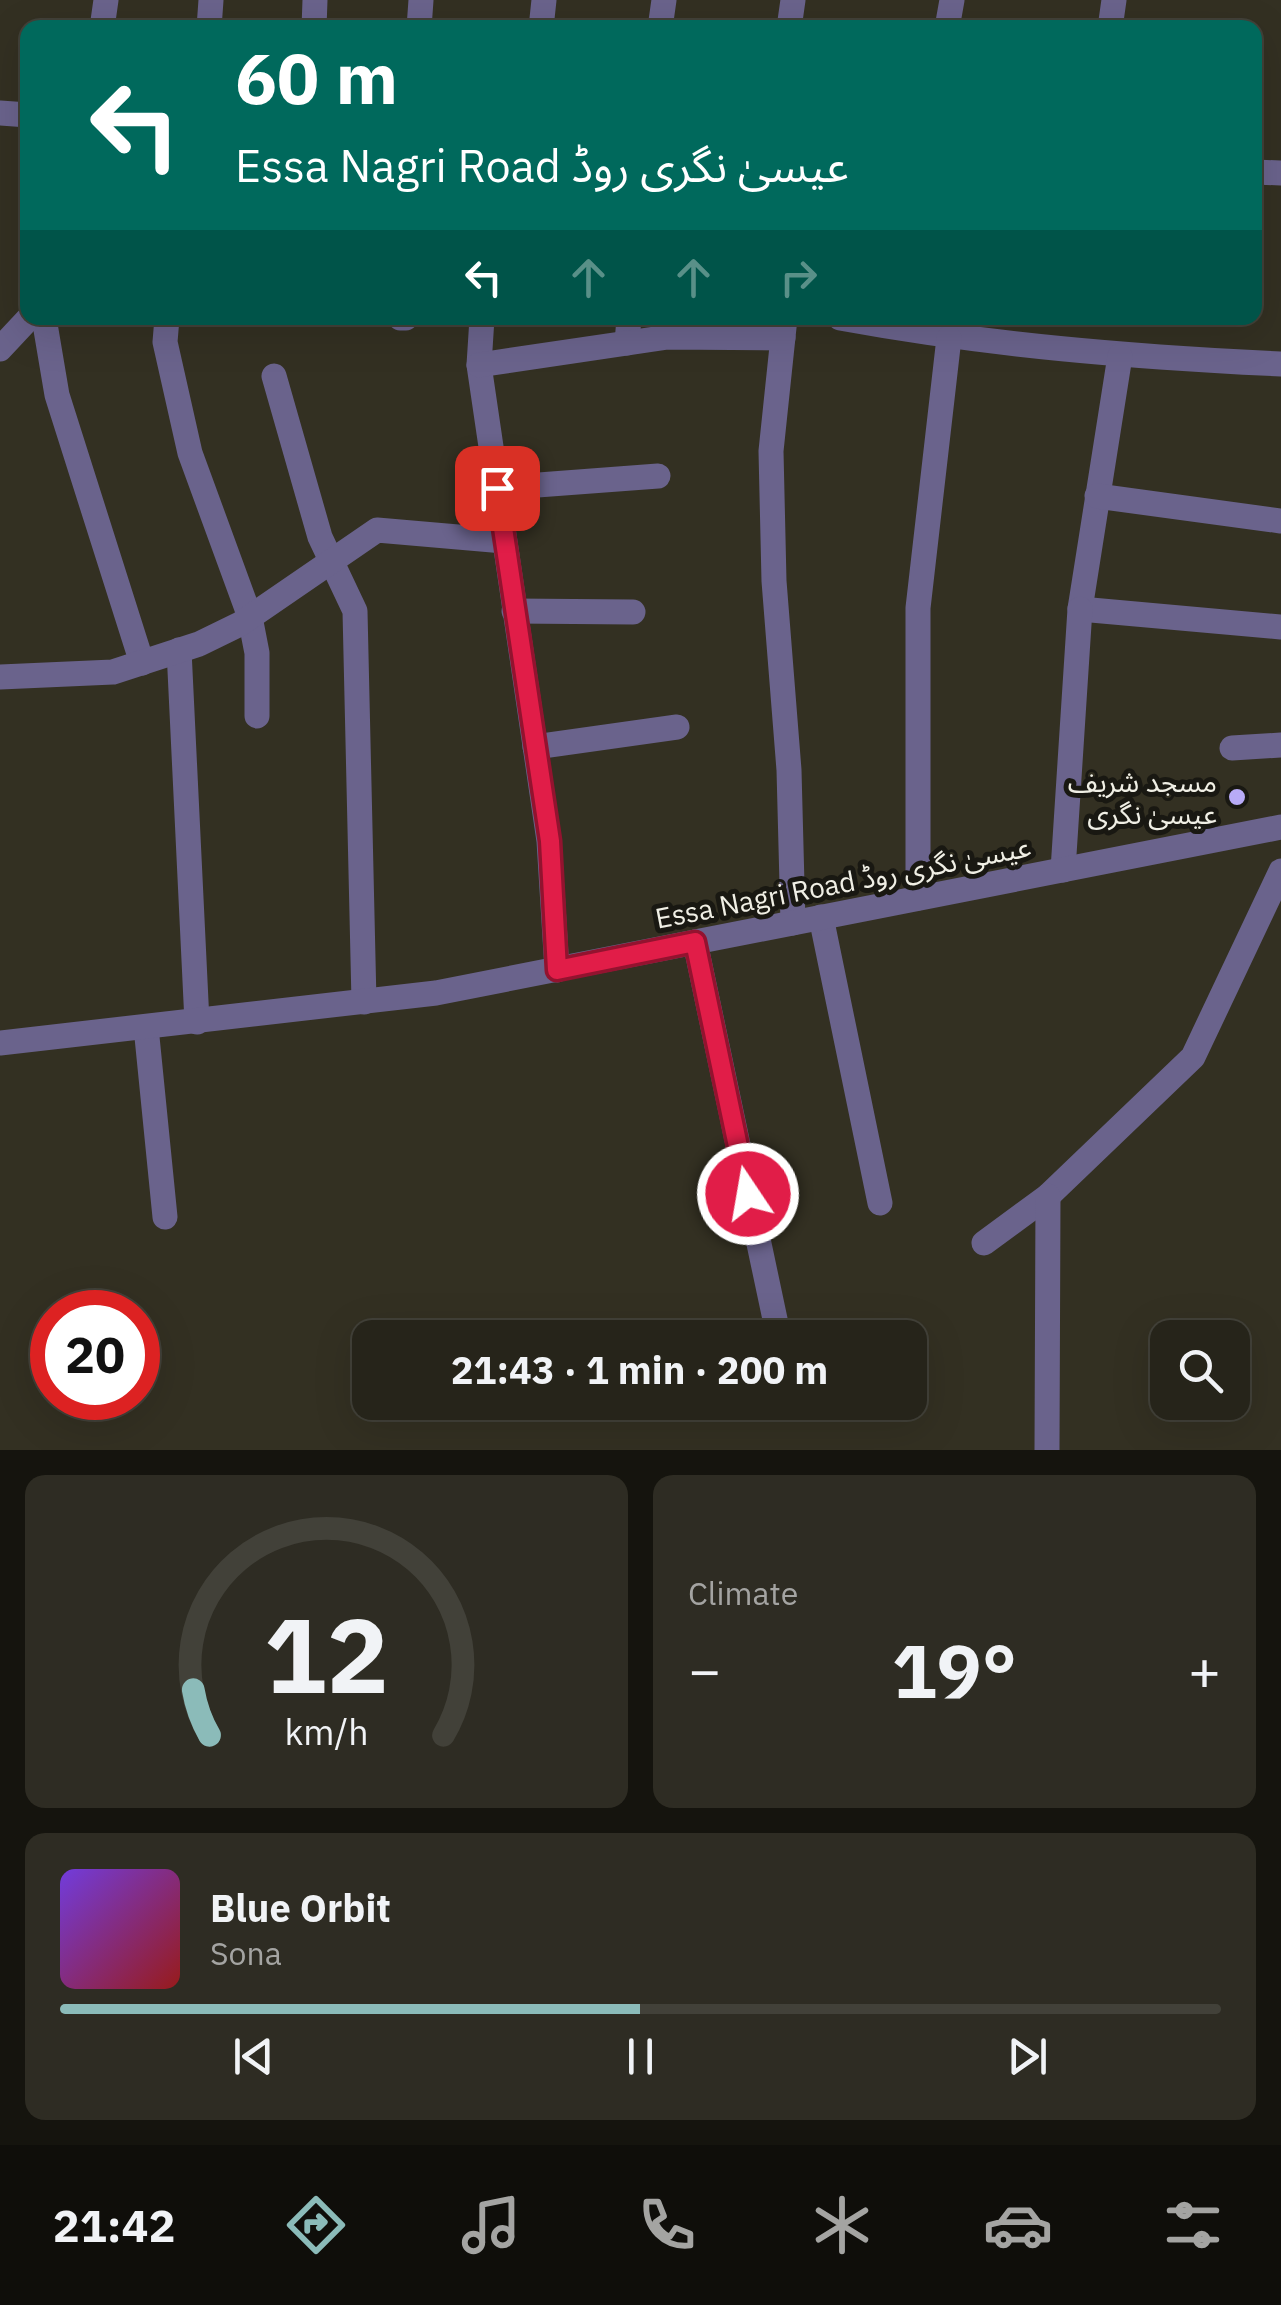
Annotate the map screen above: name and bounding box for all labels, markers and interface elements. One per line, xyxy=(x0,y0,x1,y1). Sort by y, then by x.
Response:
text: 60 m xyxy=(235,32,398,123)
icon: left xyxy=(70,60,200,190)
text: Essa Nagri Road عیسیٰ نگری روڈ xyxy=(235,136,849,194)
icon: left xyxy=(456,250,511,305)
icon: ahead xyxy=(561,250,616,305)
icon: ahead xyxy=(666,250,721,305)
icon: right xyxy=(771,250,826,305)
pin xyxy=(455,446,540,531)
icon: arrive xyxy=(470,461,525,516)
place label: مسجد شریف عیسیٰ نگری xyxy=(1068,763,1217,832)
marker: مسجد شریف عیسیٰ نگری xyxy=(1226,786,1248,808)
street label: Essa Nagri Road عیسیٰ نگری روڈ xyxy=(652,827,1034,937)
position arrow xyxy=(696,1142,800,1246)
speed limit sign: 20 xyxy=(30,1290,160,1420)
map controls xyxy=(1150,1320,1250,1420)
button: search xyxy=(1150,1320,1250,1420)
text: 21:43 · 1 min · 200 m xyxy=(451,1345,828,1394)
text: Climate xyxy=(688,1572,798,1614)
text: 12 xyxy=(264,1586,389,1722)
text: 19° xyxy=(892,1621,1017,1719)
text: − xyxy=(688,1634,721,1705)
text: + xyxy=(1188,1634,1221,1705)
text: km/h xyxy=(284,1708,369,1755)
text: Blue Orbit xyxy=(210,1883,391,1932)
text: Sona xyxy=(210,1932,282,1974)
icon: previous xyxy=(226,2029,281,2084)
icon: pause xyxy=(613,2029,668,2084)
icon: next xyxy=(1000,2029,1055,2084)
icon: directions xyxy=(281,2190,351,2260)
icon: music xyxy=(456,2190,526,2260)
icon: phone xyxy=(632,2190,702,2260)
icon: climate xyxy=(807,2190,877,2260)
icon: car xyxy=(983,2190,1053,2260)
icon: filters xyxy=(1158,2190,1228,2260)
text: 21:42 xyxy=(53,2196,176,2254)

